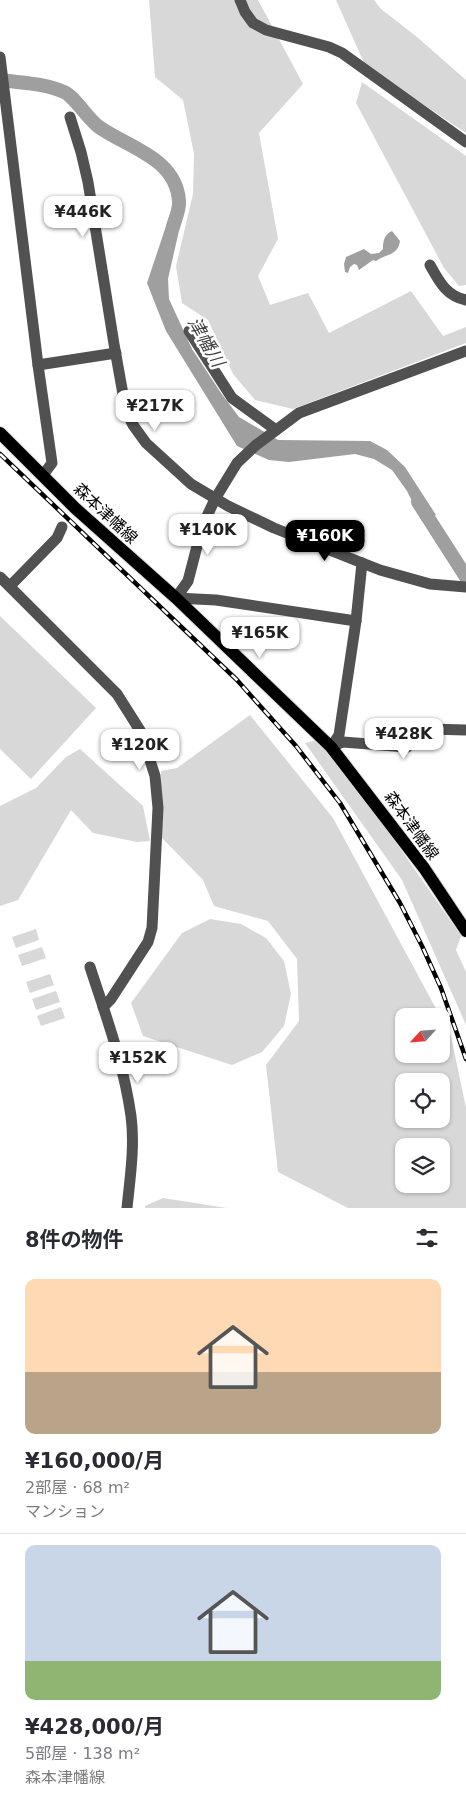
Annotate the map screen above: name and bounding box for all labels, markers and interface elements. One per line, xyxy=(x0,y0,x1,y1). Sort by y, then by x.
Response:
pin: ¥446K xyxy=(48,196,118,238)
text: ¥446K xyxy=(55,202,111,221)
water label: 津幡川 xyxy=(184,313,230,372)
pin: ¥217K xyxy=(120,390,190,432)
text: ¥217K xyxy=(127,396,183,415)
street label: 森本津幡線 xyxy=(70,479,141,548)
pin: ¥140K xyxy=(173,514,243,556)
text: ¥140K xyxy=(180,520,236,539)
pin: ¥160K xyxy=(290,520,360,562)
text: ¥160K xyxy=(297,526,353,545)
pin: ¥165K xyxy=(225,616,295,659)
text: ¥165K xyxy=(232,623,288,642)
pin: ¥428K xyxy=(369,718,439,760)
text: ¥428K xyxy=(376,724,432,743)
pin: ¥120K xyxy=(105,728,175,771)
text: ¥120K xyxy=(112,735,168,754)
street label: 森本津幡線 xyxy=(380,787,443,863)
north arrow xyxy=(395,1008,450,1062)
map controls xyxy=(395,1008,450,1193)
pin: ¥152K xyxy=(103,1042,173,1084)
text: ¥152K xyxy=(110,1048,166,1067)
button: locate xyxy=(395,1073,450,1128)
button: layers xyxy=(395,1138,450,1193)
icon: filters xyxy=(413,1224,441,1252)
text: 8件の物件 xyxy=(25,1228,124,1252)
icon: home xyxy=(188,1312,278,1402)
text: ¥160,000/月 xyxy=(25,1449,164,1473)
text: 2部屋 · 68 m² xyxy=(25,1478,130,1497)
text: マンション xyxy=(25,1502,105,1521)
icon: home xyxy=(188,1577,278,1667)
text: ¥428,000/月 xyxy=(25,1715,164,1739)
text: 5部屋 · 138 m² xyxy=(25,1744,140,1763)
text: 森本津幡線 xyxy=(25,1768,105,1787)

